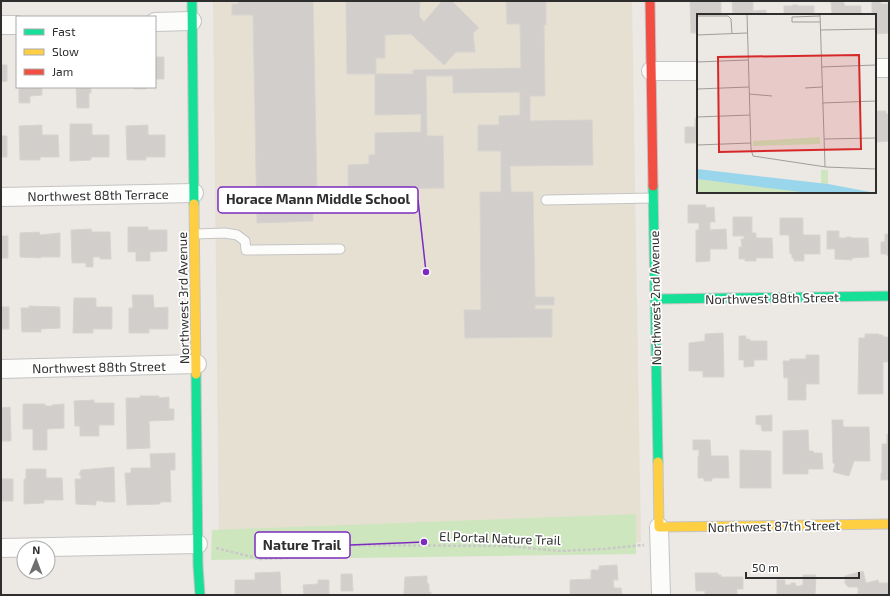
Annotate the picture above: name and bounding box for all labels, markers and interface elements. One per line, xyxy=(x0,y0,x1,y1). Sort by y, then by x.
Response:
inset map xyxy=(697,14,876,193)
legend xyxy=(16,16,156,88)
text: Fast xyxy=(52,24,76,38)
text: Slow xyxy=(52,44,79,58)
text: Jam xyxy=(52,64,73,78)
street label: Northwest 88th Terrace xyxy=(27,186,169,204)
callout: Horace Mann Middle School xyxy=(218,187,418,213)
text: Horace Mann Middle School xyxy=(226,190,411,207)
street label: Northwest 2nd Avenue xyxy=(646,230,664,366)
street label: Northwest 3rd Avenue xyxy=(174,232,192,364)
street label: Northwest 88th Street xyxy=(705,289,839,307)
street label: Northwest 88th Street xyxy=(32,358,166,376)
street label: Northwest 87th Street xyxy=(708,517,840,535)
street label: El Portal Nature Trail xyxy=(439,528,561,548)
callout: Nature Trail xyxy=(255,532,350,558)
text: Nature Trail xyxy=(263,536,342,553)
north arrow xyxy=(16,540,56,580)
text: N xyxy=(32,543,40,556)
scale bar xyxy=(746,554,859,580)
text: 50 m xyxy=(752,560,779,574)

